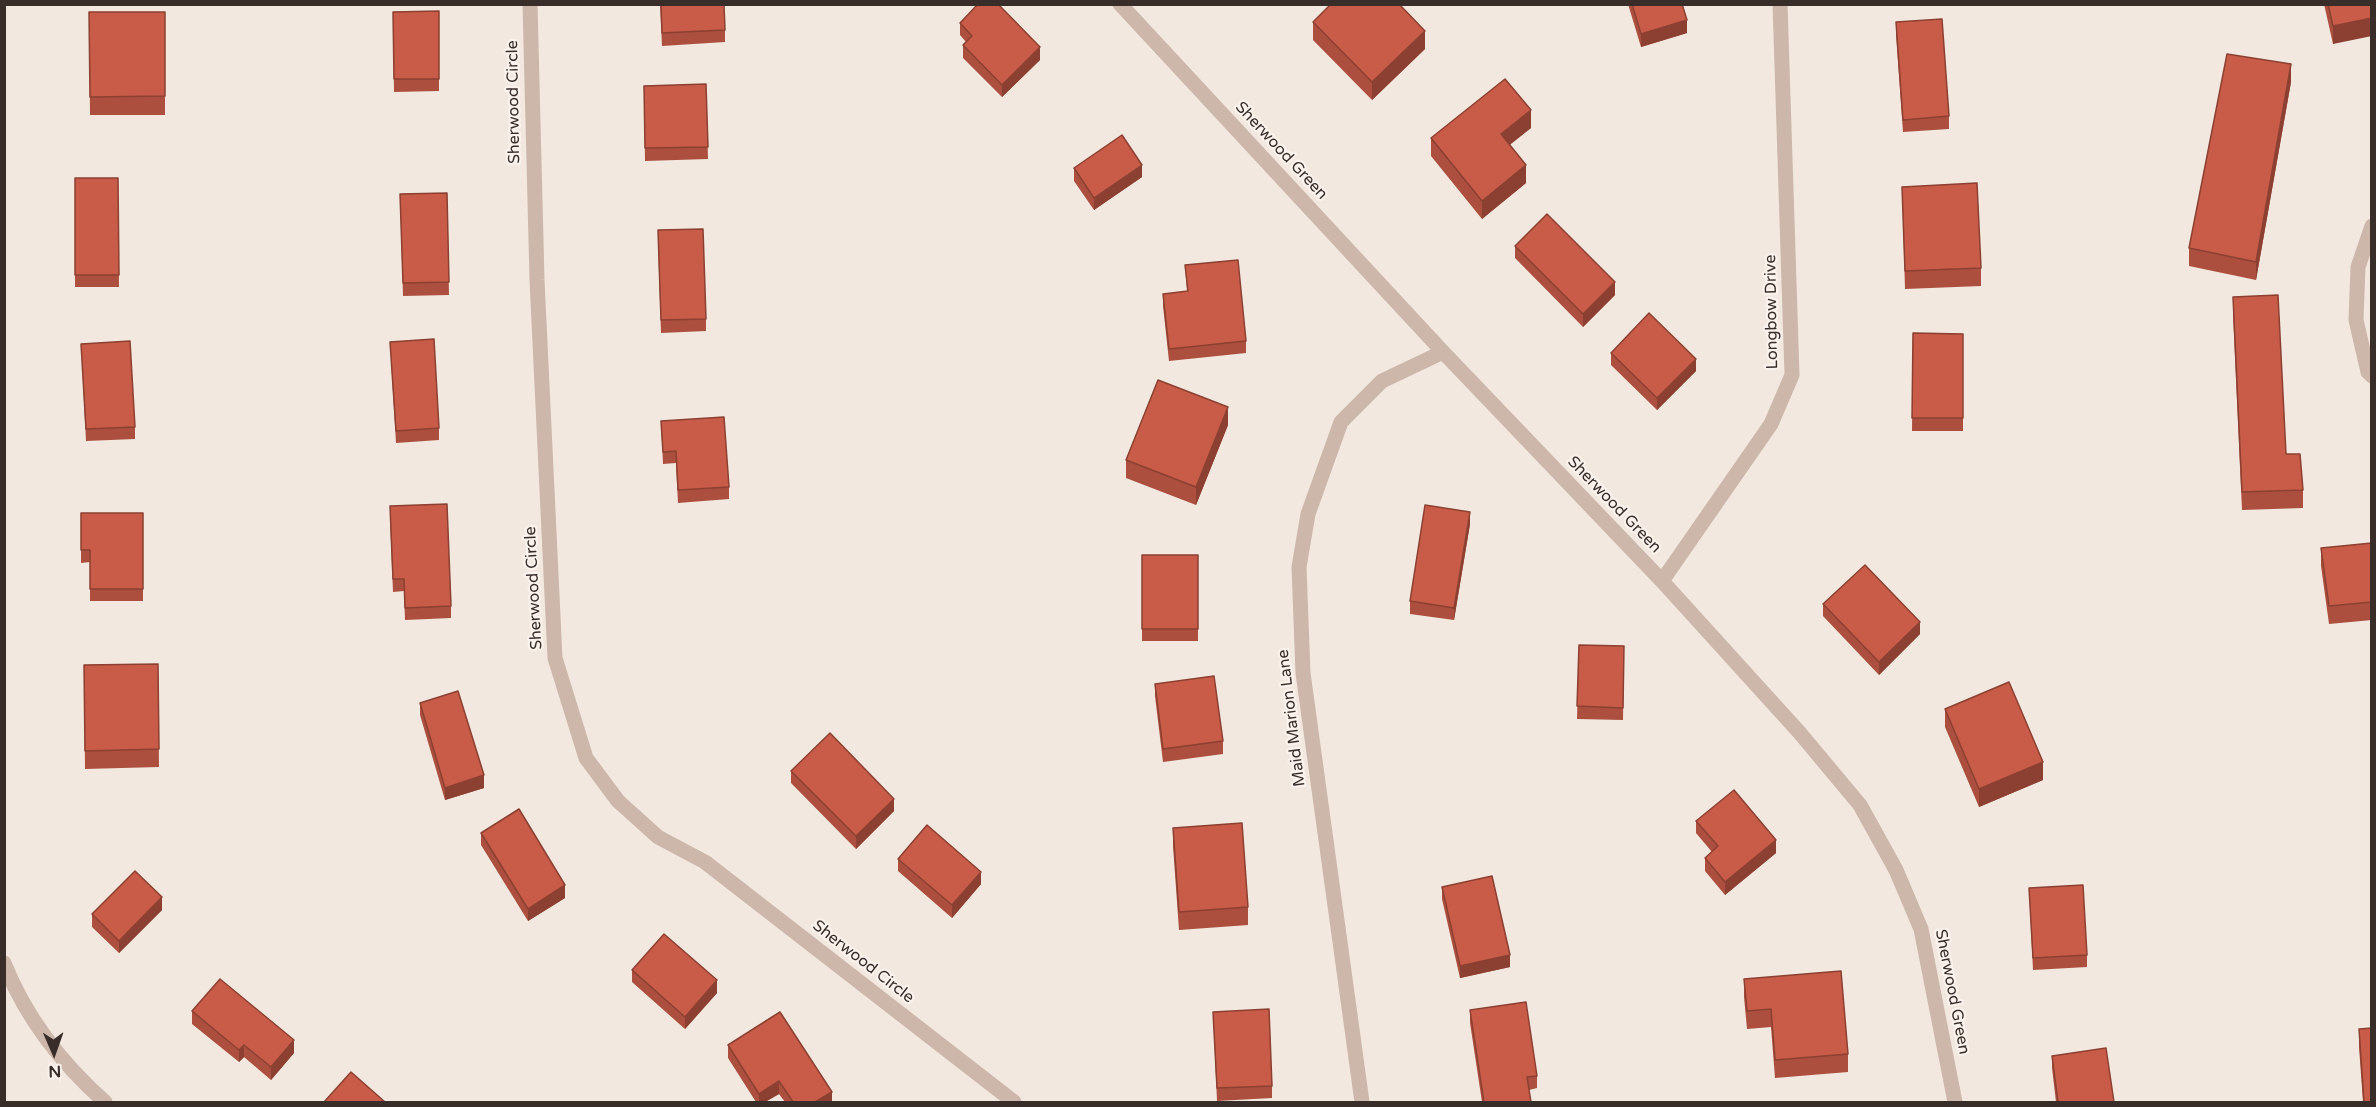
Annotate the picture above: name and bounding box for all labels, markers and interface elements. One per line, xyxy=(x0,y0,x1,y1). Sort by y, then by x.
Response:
street label: Sherwood Circle xyxy=(503,40,525,164)
street label: Sherwood Green xyxy=(1231,98,1331,204)
street label: Longbow Drive xyxy=(1761,254,1783,370)
street label: Sherwood Green xyxy=(1563,453,1665,557)
street label: Sherwood Circle xyxy=(521,526,547,650)
street label: Maid Marion Lane xyxy=(1274,648,1310,788)
street label: Sherwood Circle xyxy=(808,916,918,1008)
street label: Sherwood Green xyxy=(1930,928,1974,1056)
north arrow xyxy=(24,1023,84,1083)
text: N xyxy=(48,1061,61,1081)

